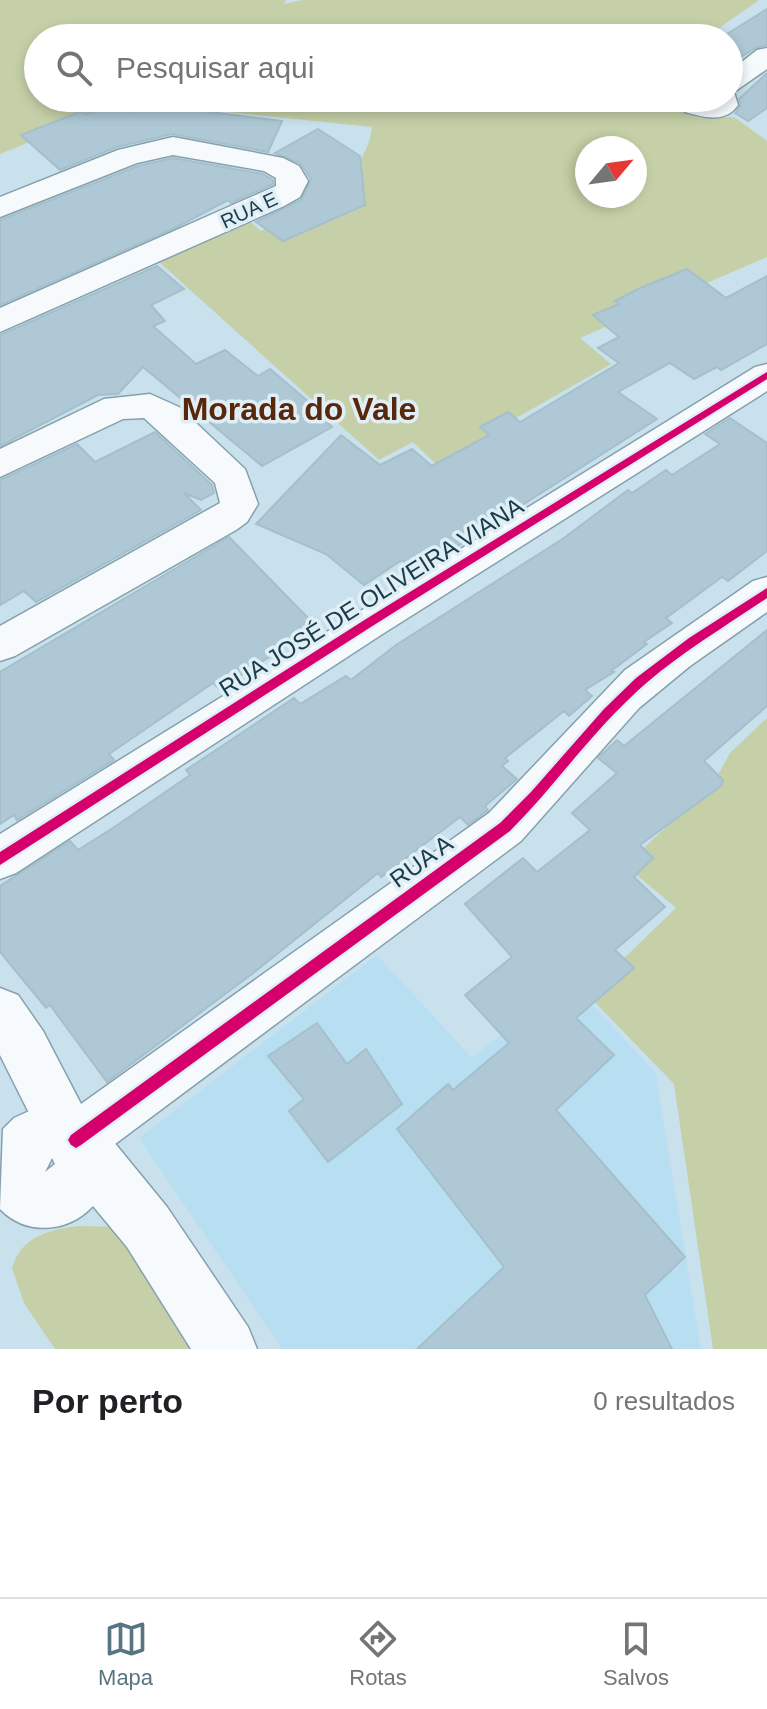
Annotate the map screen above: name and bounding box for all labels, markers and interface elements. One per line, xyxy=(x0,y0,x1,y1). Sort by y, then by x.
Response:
search box xyxy=(24,24,743,112)
icon: search xyxy=(52,46,96,90)
text: Pesquisar aqui xyxy=(116,51,314,84)
north arrow xyxy=(575,136,647,208)
street label: RUA E xyxy=(217,187,281,233)
district label: Morada do Vale xyxy=(182,391,416,427)
street label: RUA JOSÉ DE OLIVEIRA VIANA xyxy=(214,492,528,702)
street label: RUA A xyxy=(384,829,458,893)
text: Por perto xyxy=(32,1382,183,1420)
text: 0 resultados xyxy=(593,1386,735,1416)
tab: Mapa xyxy=(98,1617,153,1691)
tab: Rotas xyxy=(349,1617,407,1691)
tab: Salvos xyxy=(603,1617,669,1691)

